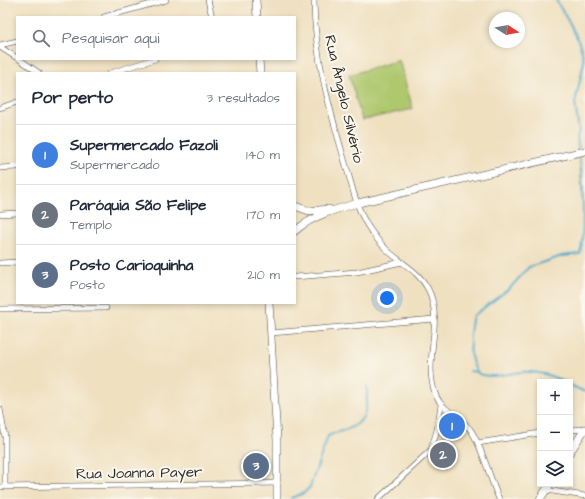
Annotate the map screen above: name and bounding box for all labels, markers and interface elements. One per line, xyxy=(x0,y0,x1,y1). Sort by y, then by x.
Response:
north arrow xyxy=(489,12,525,48)
search box xyxy=(16,16,296,60)
icon: search xyxy=(30,27,52,49)
text: Pesquisar aqui xyxy=(62,28,159,49)
street label: Rua Ângelo Silvério xyxy=(318,33,369,166)
text: Por perto xyxy=(32,86,113,110)
text: 3 resultados xyxy=(206,89,280,107)
text: Supermercado Fazoli xyxy=(70,135,218,156)
text: 1 xyxy=(44,146,46,164)
text: 140 m xyxy=(246,146,280,164)
text: Supermercado xyxy=(70,156,160,174)
text: Paróquia São Felipe xyxy=(70,195,206,216)
text: 2 xyxy=(41,206,49,224)
text: 170 m xyxy=(247,206,280,224)
text: Templo xyxy=(70,216,112,234)
text: Posto Carioquinha xyxy=(70,255,193,276)
text: 3 xyxy=(42,266,48,284)
text: 210 m xyxy=(247,266,280,284)
text: Posto xyxy=(70,276,105,294)
your location xyxy=(377,288,397,308)
map controls xyxy=(537,379,573,487)
button: + xyxy=(537,379,573,415)
pin: 1 xyxy=(439,411,465,441)
button: − xyxy=(537,415,573,451)
pin: 2 xyxy=(430,440,456,470)
pin: 3 xyxy=(243,451,269,481)
button: layers xyxy=(537,451,573,487)
street label: Rua Joanna Payer xyxy=(76,461,202,486)

